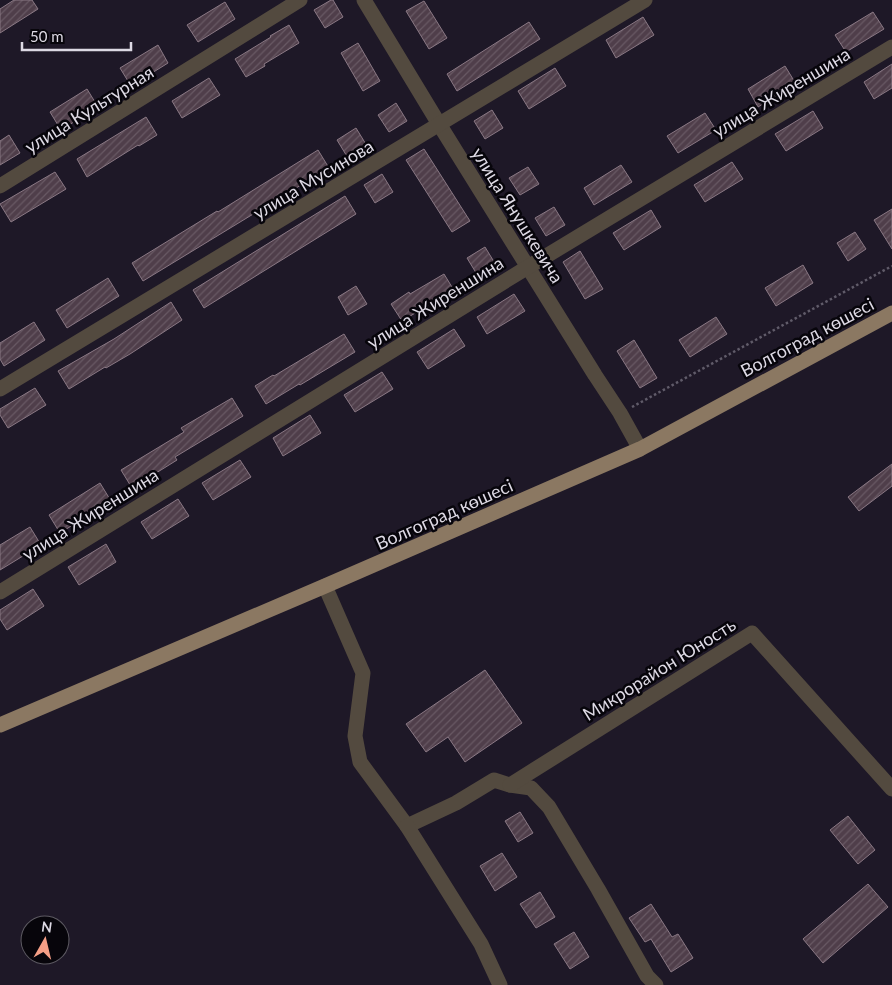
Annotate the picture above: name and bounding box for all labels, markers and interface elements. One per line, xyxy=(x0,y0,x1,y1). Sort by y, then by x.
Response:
scale bar xyxy=(22,20,131,52)
text: 50 m xyxy=(30,27,64,45)
street label: улица Жиреншина xyxy=(708,42,854,142)
street label: улица Культурная xyxy=(21,61,157,157)
street label: улица Мусинова xyxy=(249,134,377,224)
street label: улица Янушкевича xyxy=(467,143,569,287)
street label: улица Жиреншина xyxy=(363,251,507,353)
street label: Волгоград көшесі xyxy=(737,293,877,381)
street label: улица Жиреншина xyxy=(18,463,162,565)
street label: Волгоград көшесі xyxy=(372,474,516,554)
street label: Микрорайон Юность xyxy=(578,613,740,725)
north arrow xyxy=(20,915,70,965)
text: N xyxy=(40,917,53,936)

